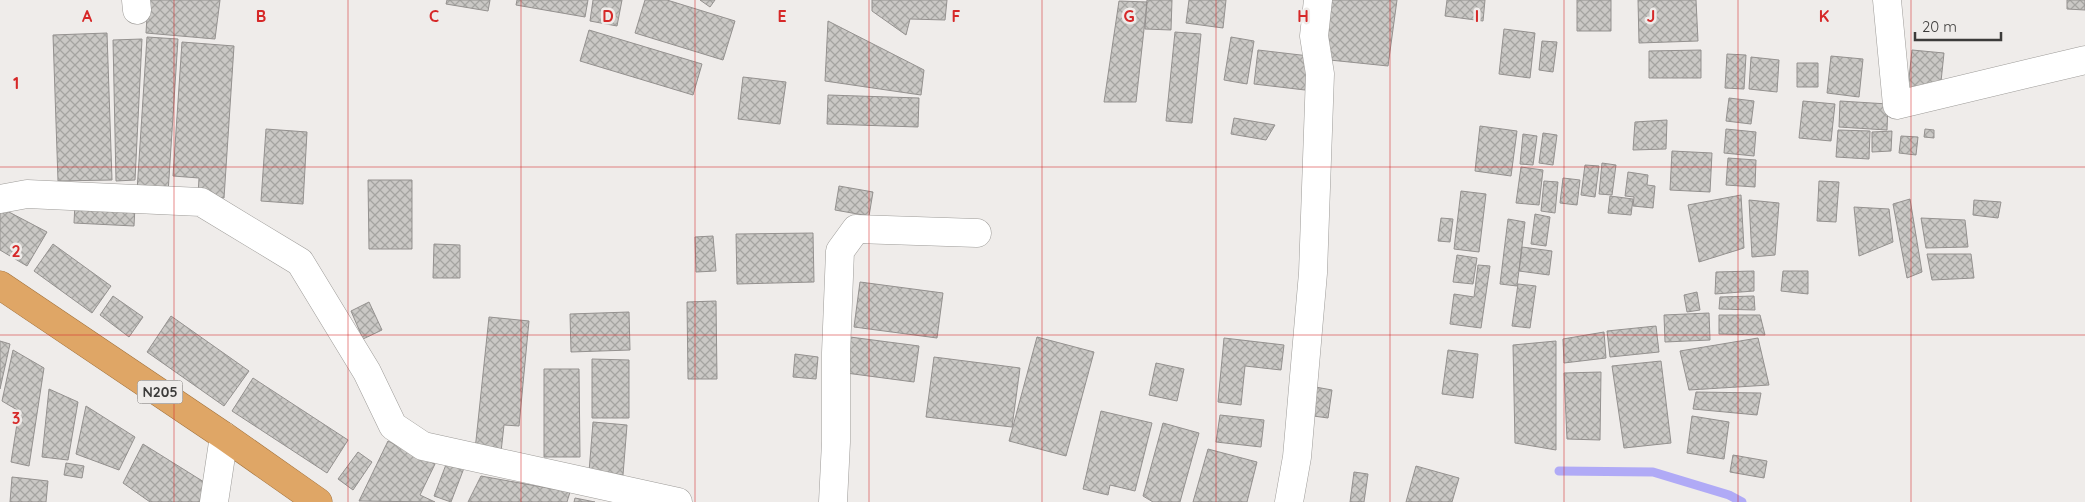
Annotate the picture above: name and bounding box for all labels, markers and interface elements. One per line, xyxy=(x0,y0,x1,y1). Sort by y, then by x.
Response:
text: A xyxy=(82,6,93,26)
text: B xyxy=(256,6,266,26)
text: C xyxy=(429,6,439,26)
text: D xyxy=(602,6,614,26)
text: E xyxy=(777,6,787,26)
text: F xyxy=(952,6,961,26)
text: G xyxy=(1123,6,1135,26)
text: H xyxy=(1297,6,1309,26)
text: I xyxy=(1475,6,1479,26)
text: J xyxy=(1647,6,1655,26)
text: K xyxy=(1819,6,1829,26)
scale bar xyxy=(1915,10,2001,42)
text: 20 m xyxy=(1922,17,1957,36)
text: 1 xyxy=(13,73,19,93)
text: 2 xyxy=(11,241,21,261)
road number: N205 xyxy=(138,381,182,404)
text: 3 xyxy=(12,408,20,428)

